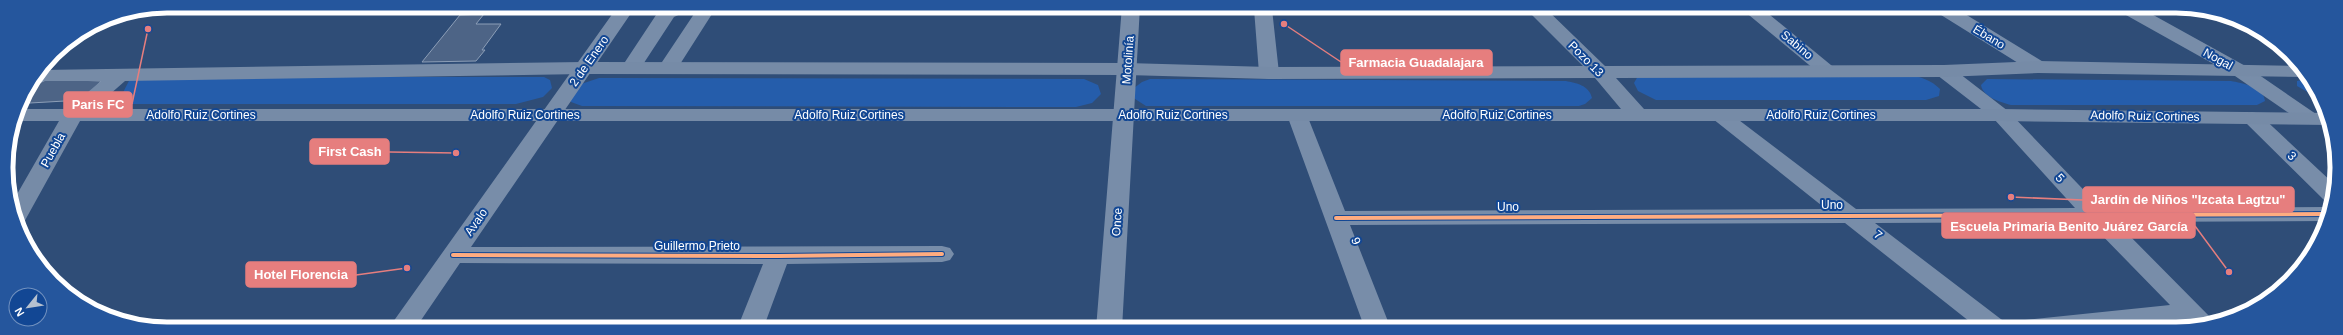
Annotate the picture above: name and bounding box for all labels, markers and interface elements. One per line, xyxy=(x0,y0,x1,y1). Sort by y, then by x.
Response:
street label: Ébano xyxy=(1971,21,2008,52)
street label: Sabino xyxy=(1778,28,1816,63)
street label: 2 de Enero xyxy=(566,33,612,89)
street label: Motolinía xyxy=(1119,35,1137,85)
street label: Pozo 13 xyxy=(1565,38,1607,80)
street label: Nogal xyxy=(2201,45,2235,73)
callout: Farmacia Guadalajara xyxy=(1341,50,1492,75)
text: Farmacia Guadalajara xyxy=(1348,55,1484,70)
callout: Paris FC xyxy=(64,92,132,117)
text: Paris FC xyxy=(72,97,125,112)
street label: Adolfo Ruiz Cortines xyxy=(146,108,256,122)
street label: Adolfo Ruiz Cortines xyxy=(470,108,580,122)
street label: Adolfo Ruiz Cortines xyxy=(794,108,904,122)
street label: Adolfo Ruiz Cortines xyxy=(1118,108,1228,122)
street label: Adolfo Ruiz Cortines xyxy=(1442,108,1552,122)
street label: Adolfo Ruiz Cortines xyxy=(1766,108,1876,122)
street label: Adolfo Ruiz Cortines xyxy=(2090,108,2200,124)
street label: Puebla xyxy=(38,130,68,170)
callout: First Cash xyxy=(310,139,389,164)
text: First Cash xyxy=(318,144,382,159)
street label: 3 xyxy=(2285,149,2299,164)
street label: 5 xyxy=(2053,171,2068,185)
callout: Jardín de Niños "Izcata Lagtzu" xyxy=(2083,187,2294,212)
text: Jardín de Niños "Izcata Lagtzu" xyxy=(2090,192,2286,207)
street label: Uno xyxy=(1821,198,1843,212)
street label: Uno xyxy=(1497,200,1519,214)
street label: Avalo xyxy=(462,206,490,238)
street label: Once xyxy=(1109,207,1125,237)
callout: Escuela Primaria Benito Juárez García xyxy=(1942,213,2195,238)
text: Escuela Primaria Benito Juárez García xyxy=(1950,219,2189,234)
street label: 7 xyxy=(1871,227,1885,243)
street label: 9 xyxy=(1348,235,1364,247)
street label: Guillermo Prieto xyxy=(654,239,740,253)
callout: Hotel Florencia xyxy=(246,262,356,287)
text: Hotel Florencia xyxy=(254,267,349,282)
north arrow xyxy=(8,287,48,327)
text: N xyxy=(12,306,27,318)

